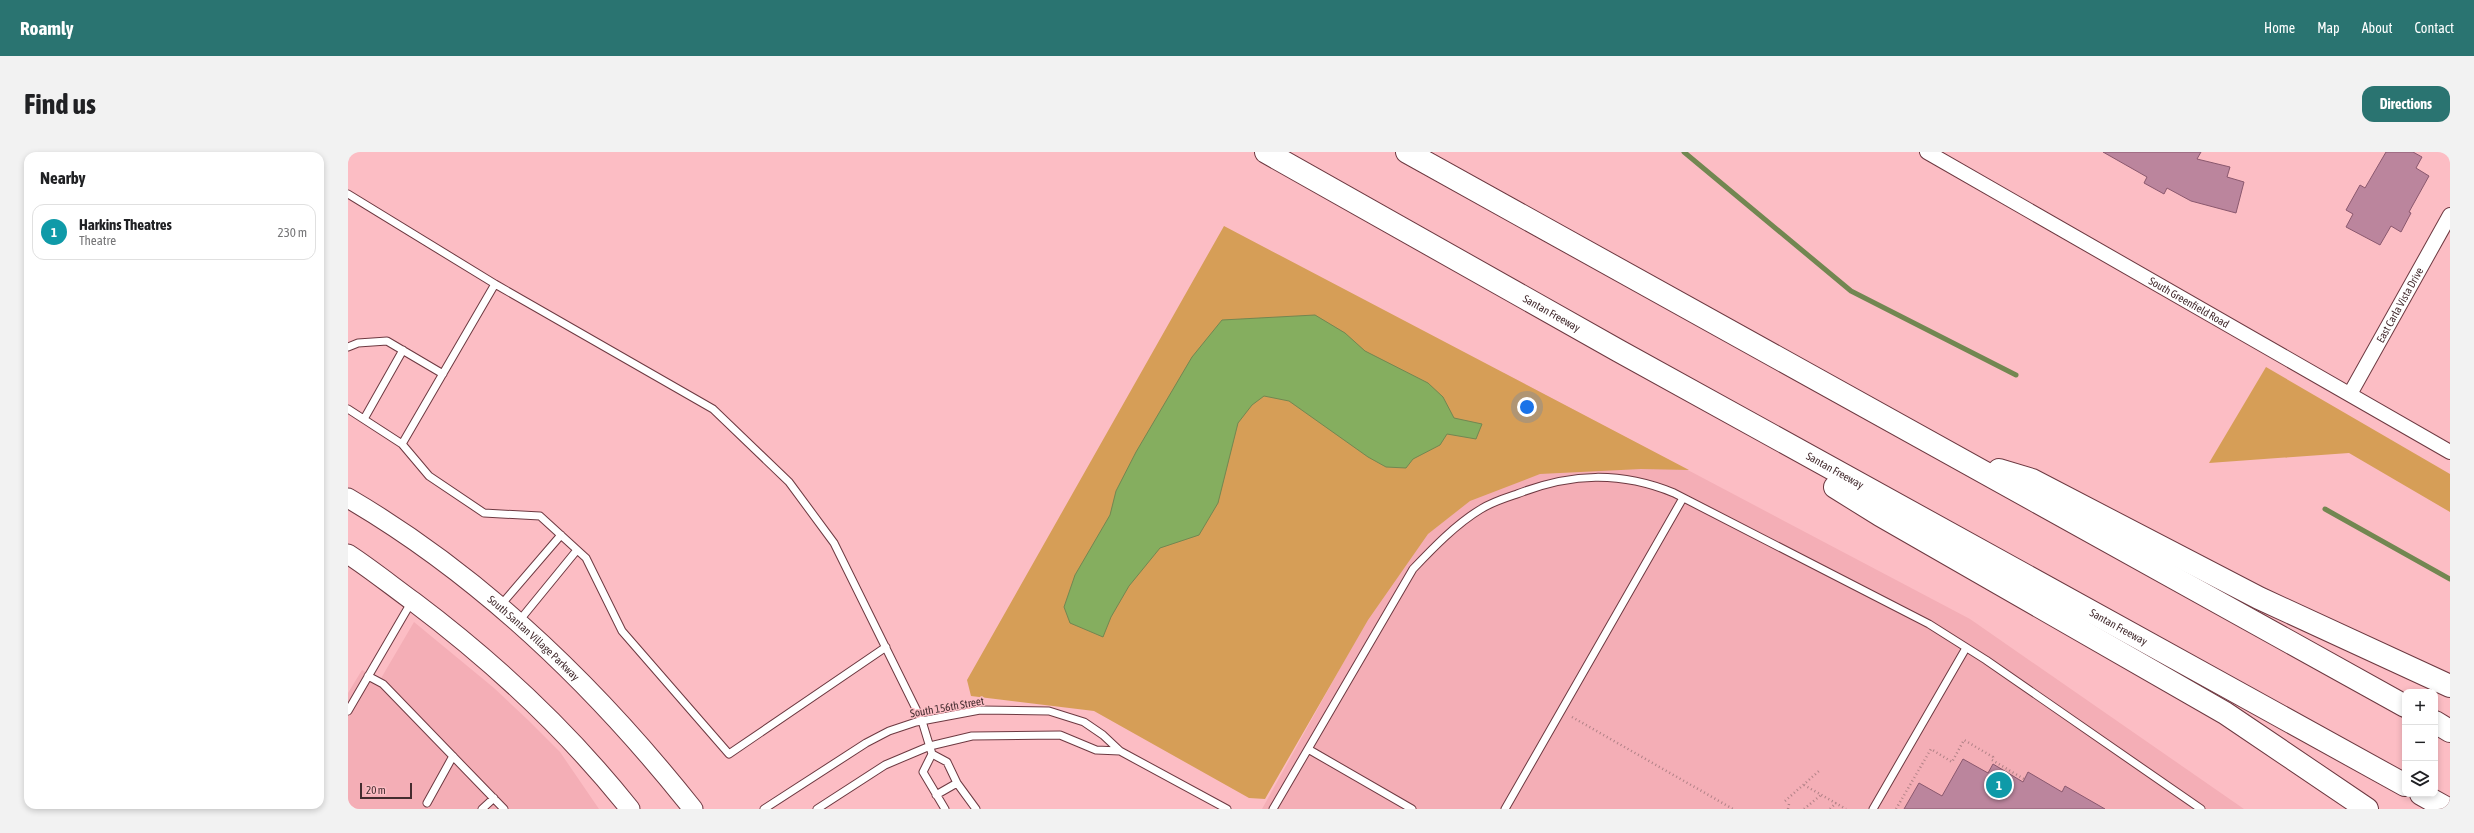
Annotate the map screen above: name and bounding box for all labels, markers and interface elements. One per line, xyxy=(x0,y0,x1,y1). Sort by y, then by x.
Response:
text: Roamly xyxy=(20,17,74,39)
text: Home xyxy=(2264,20,2295,36)
text: Map xyxy=(2317,20,2340,36)
text: About xyxy=(2362,20,2393,36)
text: Contact xyxy=(2415,20,2454,36)
button: Directions xyxy=(2362,86,2450,122)
text: Find us xyxy=(24,88,96,120)
text: Nearby xyxy=(40,168,86,188)
text: Harkins Theatres xyxy=(79,216,172,233)
text: 1 xyxy=(51,225,57,240)
text: 230 m xyxy=(278,225,307,240)
text: Theatre xyxy=(79,233,116,248)
street label: East Carla Vista Drive xyxy=(2374,265,2426,345)
street label: South Greenfield Road xyxy=(2147,274,2231,330)
street label: Santan Freeway xyxy=(1521,292,1583,334)
your location xyxy=(1517,397,1537,417)
street label: Santan Freeway xyxy=(1804,450,1866,491)
street label: South Santan Village Parkway xyxy=(485,593,582,683)
street label: Santan Freeway xyxy=(2088,606,2150,648)
map controls xyxy=(2402,689,2438,797)
button: + xyxy=(2402,689,2438,725)
street label: South 156th Street xyxy=(909,695,985,719)
button: − xyxy=(2402,725,2438,761)
button: layers xyxy=(2402,761,2438,797)
pin: 1 xyxy=(1986,770,2012,800)
scale bar xyxy=(360,781,412,800)
text: 20 m xyxy=(366,784,386,796)

